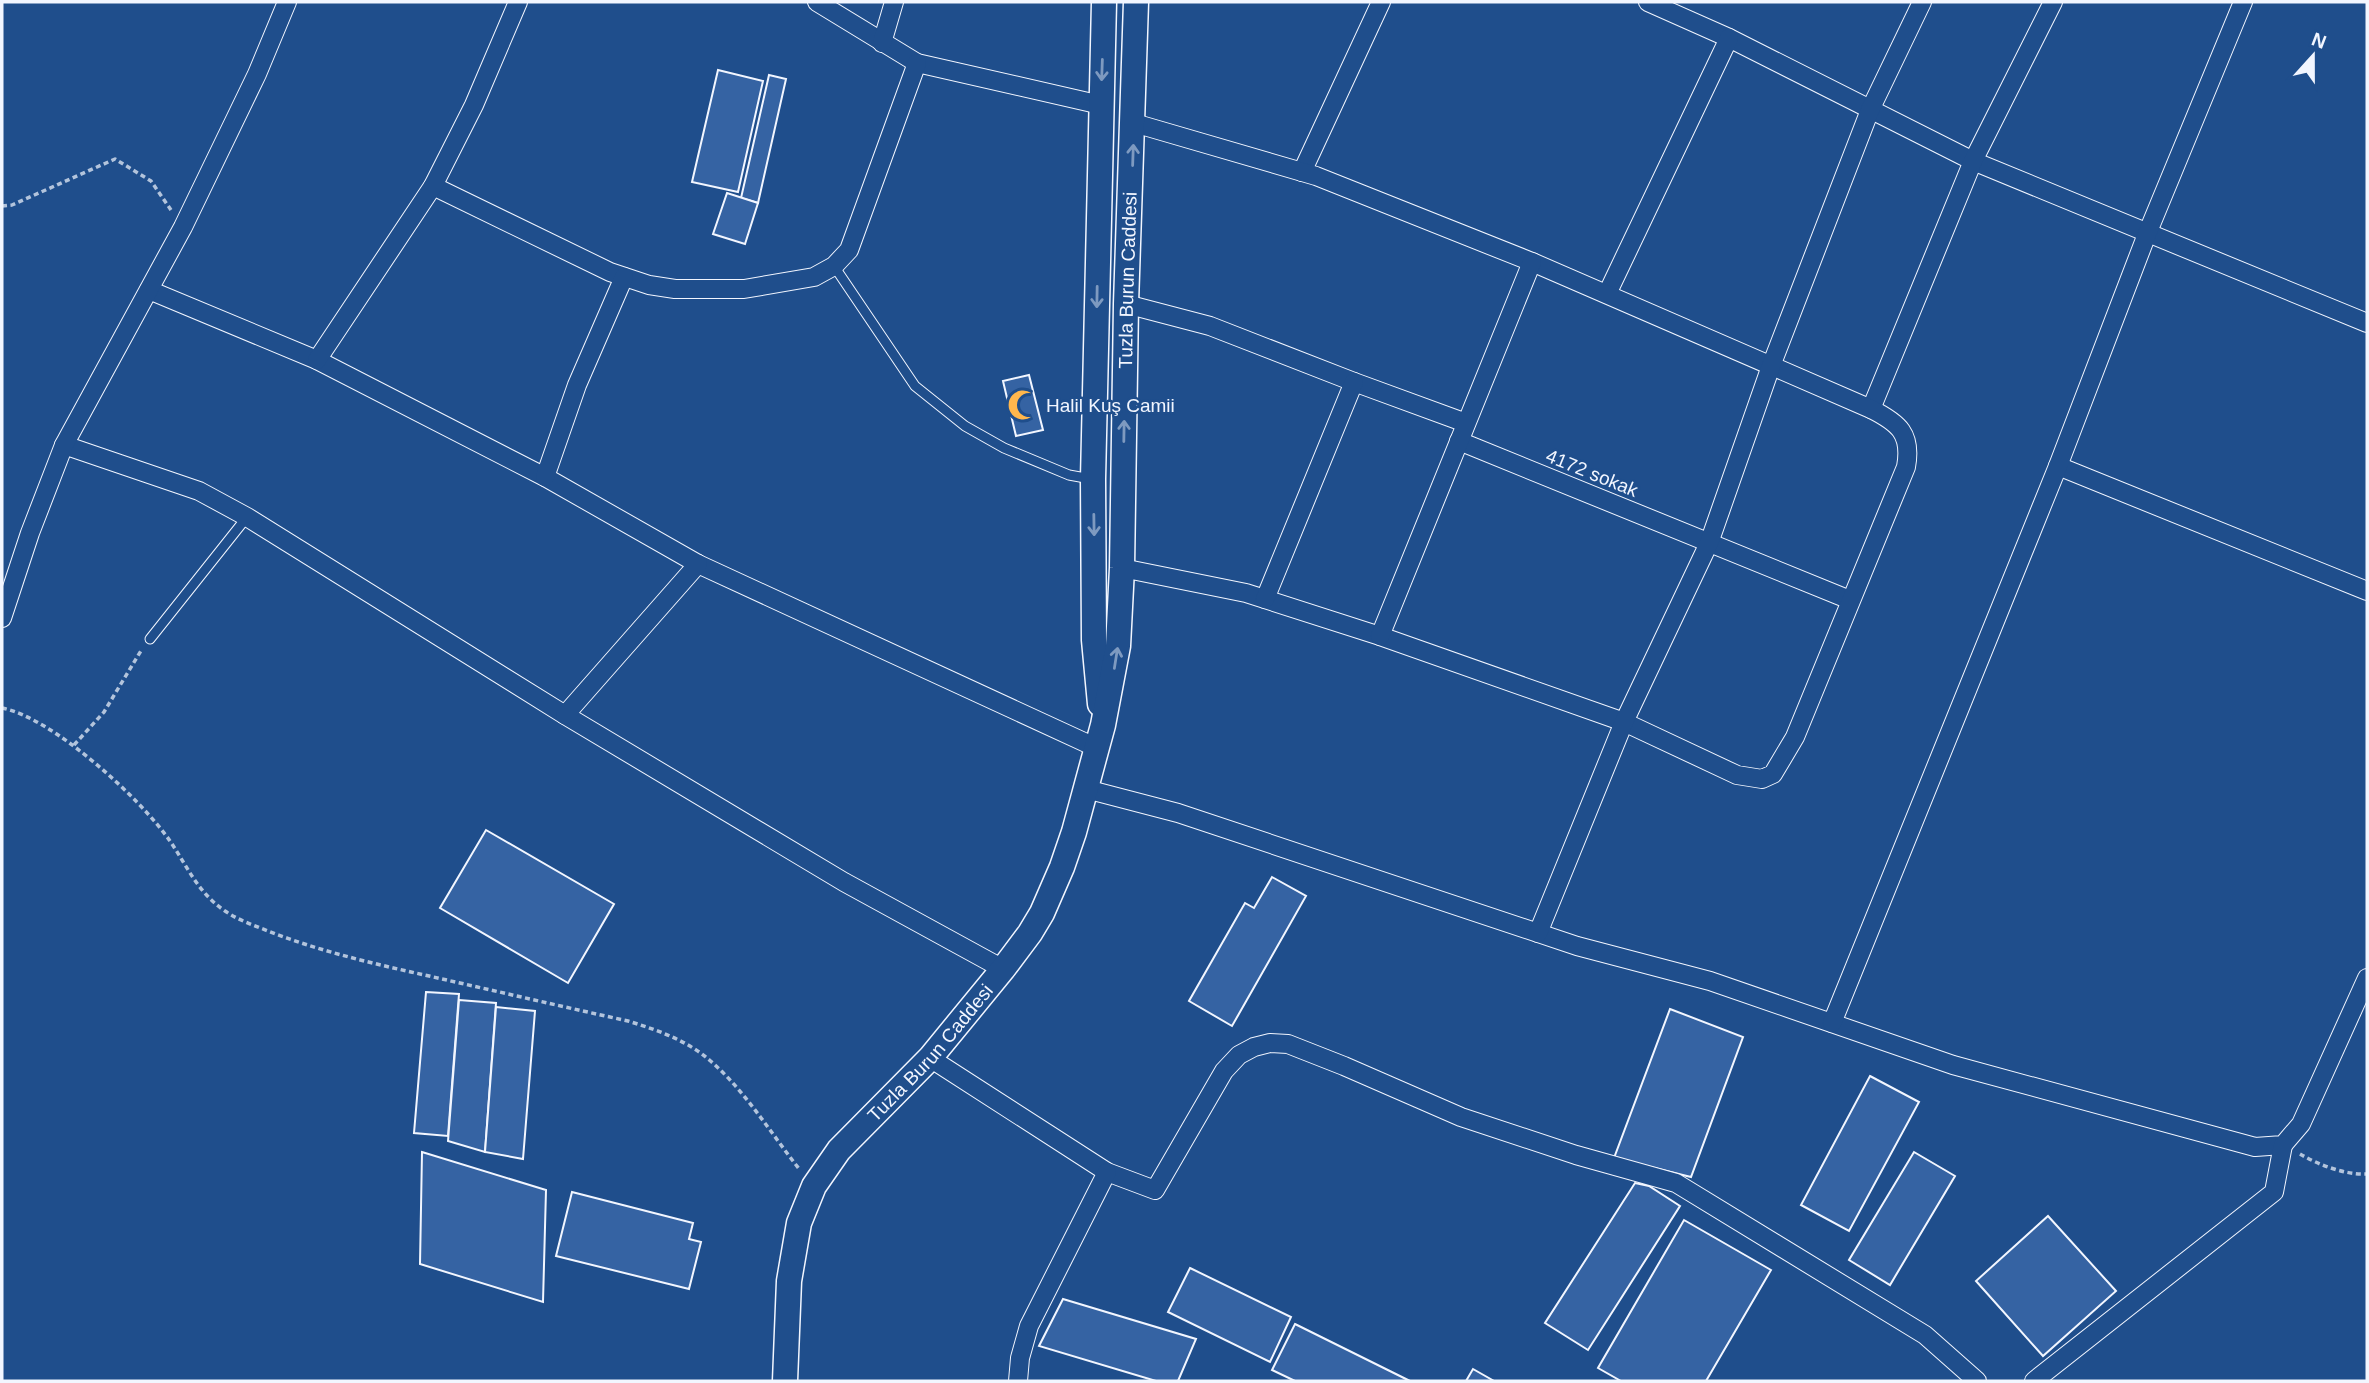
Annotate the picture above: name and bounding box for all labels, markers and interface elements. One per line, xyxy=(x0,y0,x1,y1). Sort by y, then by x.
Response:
north arrow xyxy=(2278,21,2348,91)
text: N xyxy=(2309,28,2329,53)
one-way arrow xyxy=(1095,58,1108,81)
one-way arrow xyxy=(1126,143,1139,166)
street label: Tuzla Burun Caddesi xyxy=(1115,191,1140,369)
one-way arrow xyxy=(1090,286,1103,309)
mosque icon: Halil Kuş Camii xyxy=(1006,388,1040,422)
place label: Halil Kuş Camii xyxy=(1046,395,1175,416)
one-way arrow xyxy=(1117,420,1131,443)
street label: 4172 sokak xyxy=(1543,445,1641,501)
one-way arrow xyxy=(1087,513,1101,536)
one-way arrow xyxy=(1110,647,1123,670)
street label: Tuzla Burun Caddesi xyxy=(863,980,997,1125)

